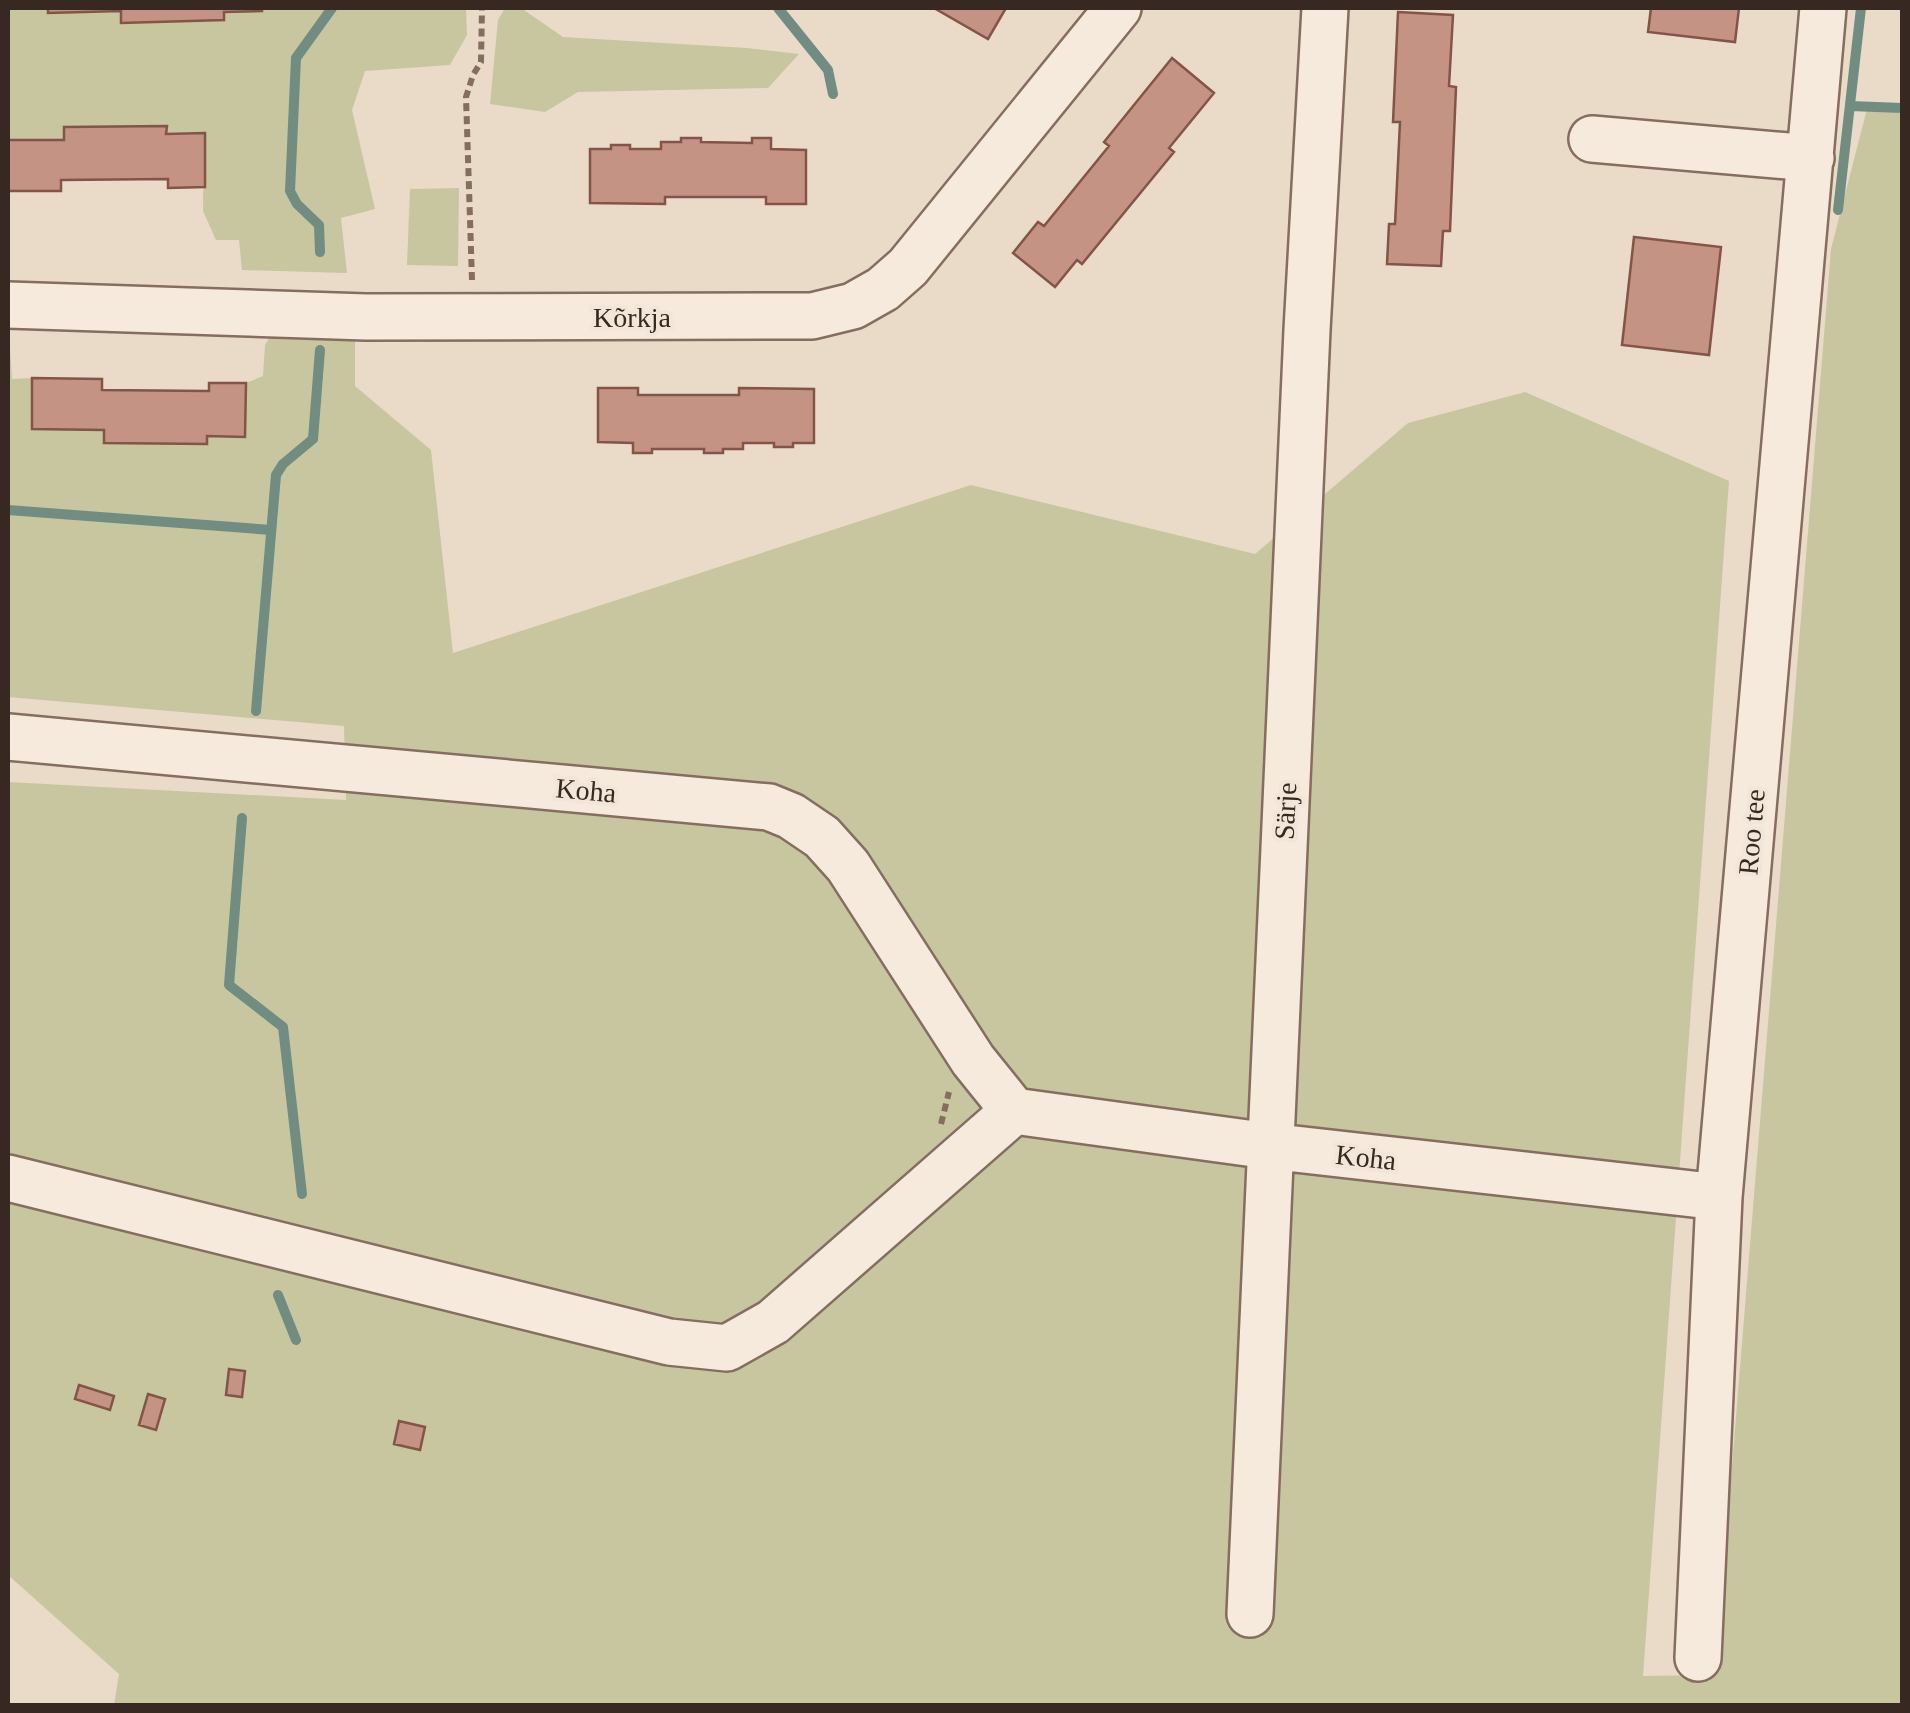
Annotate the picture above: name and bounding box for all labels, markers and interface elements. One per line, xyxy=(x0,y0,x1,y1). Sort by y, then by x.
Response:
street label: Kõrkja xyxy=(593,302,671,333)
street label: Koha xyxy=(554,772,618,809)
street label: Särje xyxy=(1269,781,1302,841)
street label: Roo tee xyxy=(1732,788,1771,876)
street label: Koha xyxy=(1334,1139,1398,1176)

